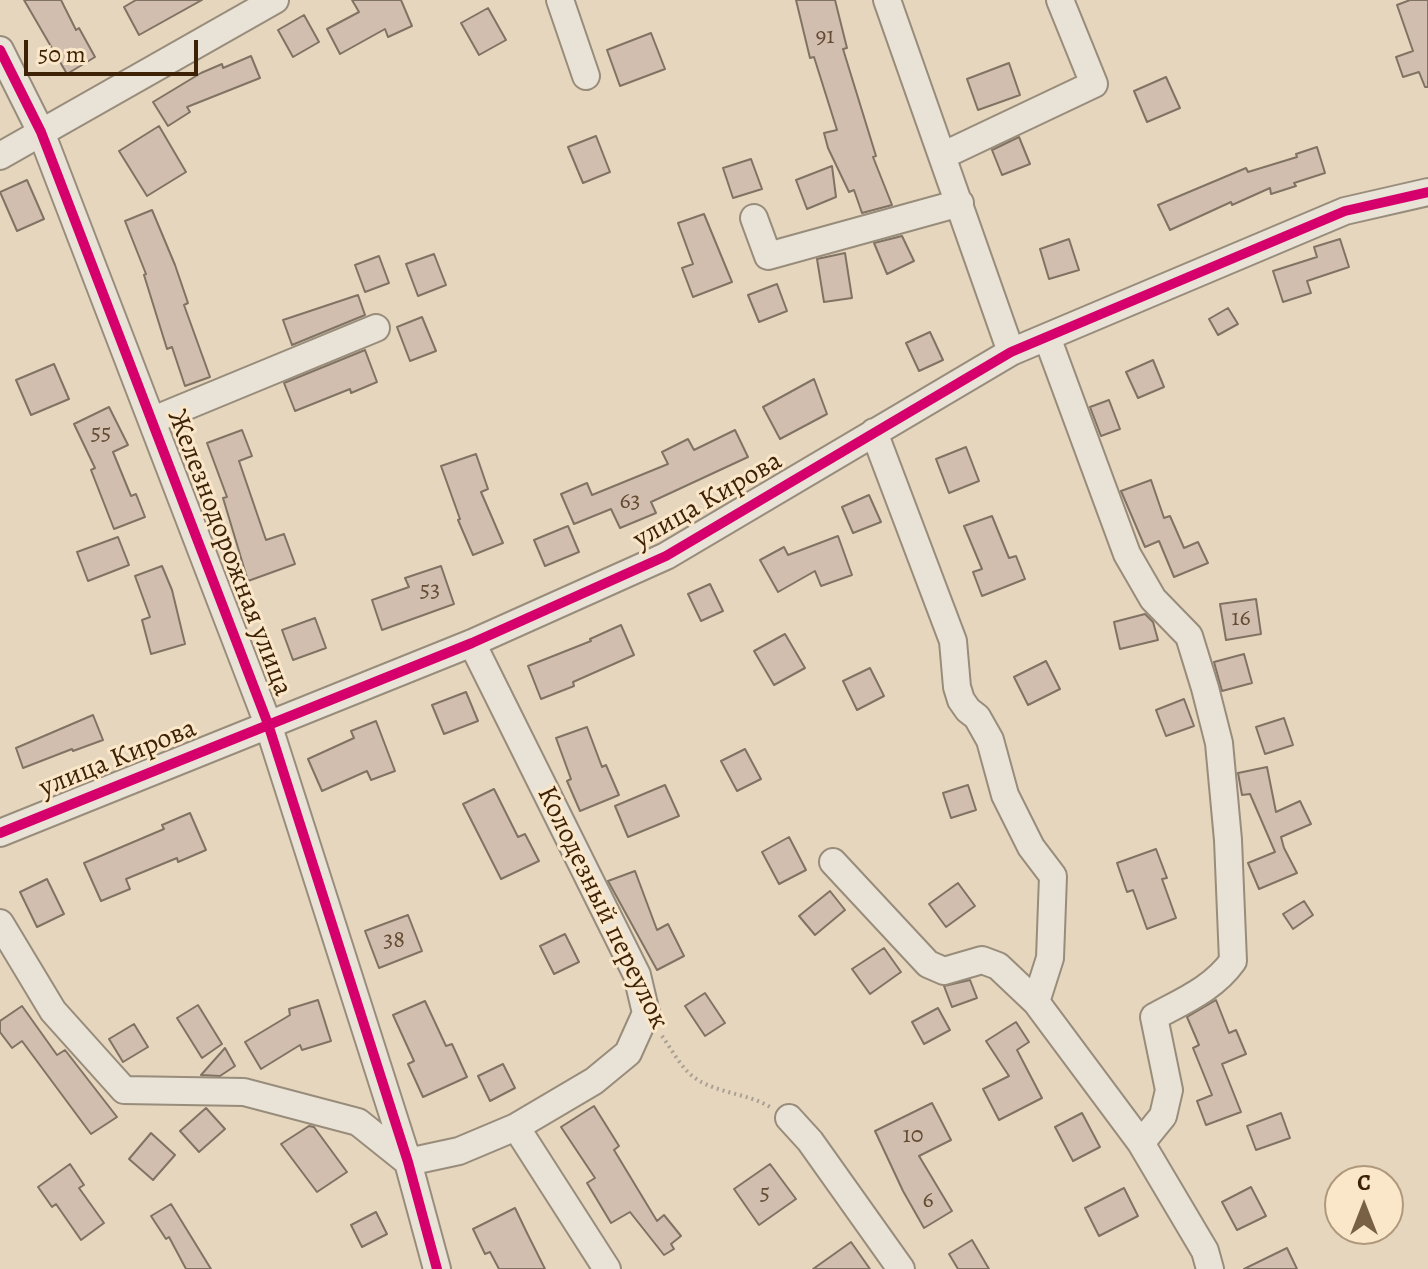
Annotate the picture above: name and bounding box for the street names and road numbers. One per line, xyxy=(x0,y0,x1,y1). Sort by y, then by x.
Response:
street label: Железнодорожная улица xyxy=(159,405,299,701)
street label: улица Кирова xyxy=(628,445,788,557)
street label: улица Кирова xyxy=(35,712,201,806)
street label: Колодезный переулок xyxy=(529,781,675,1035)

